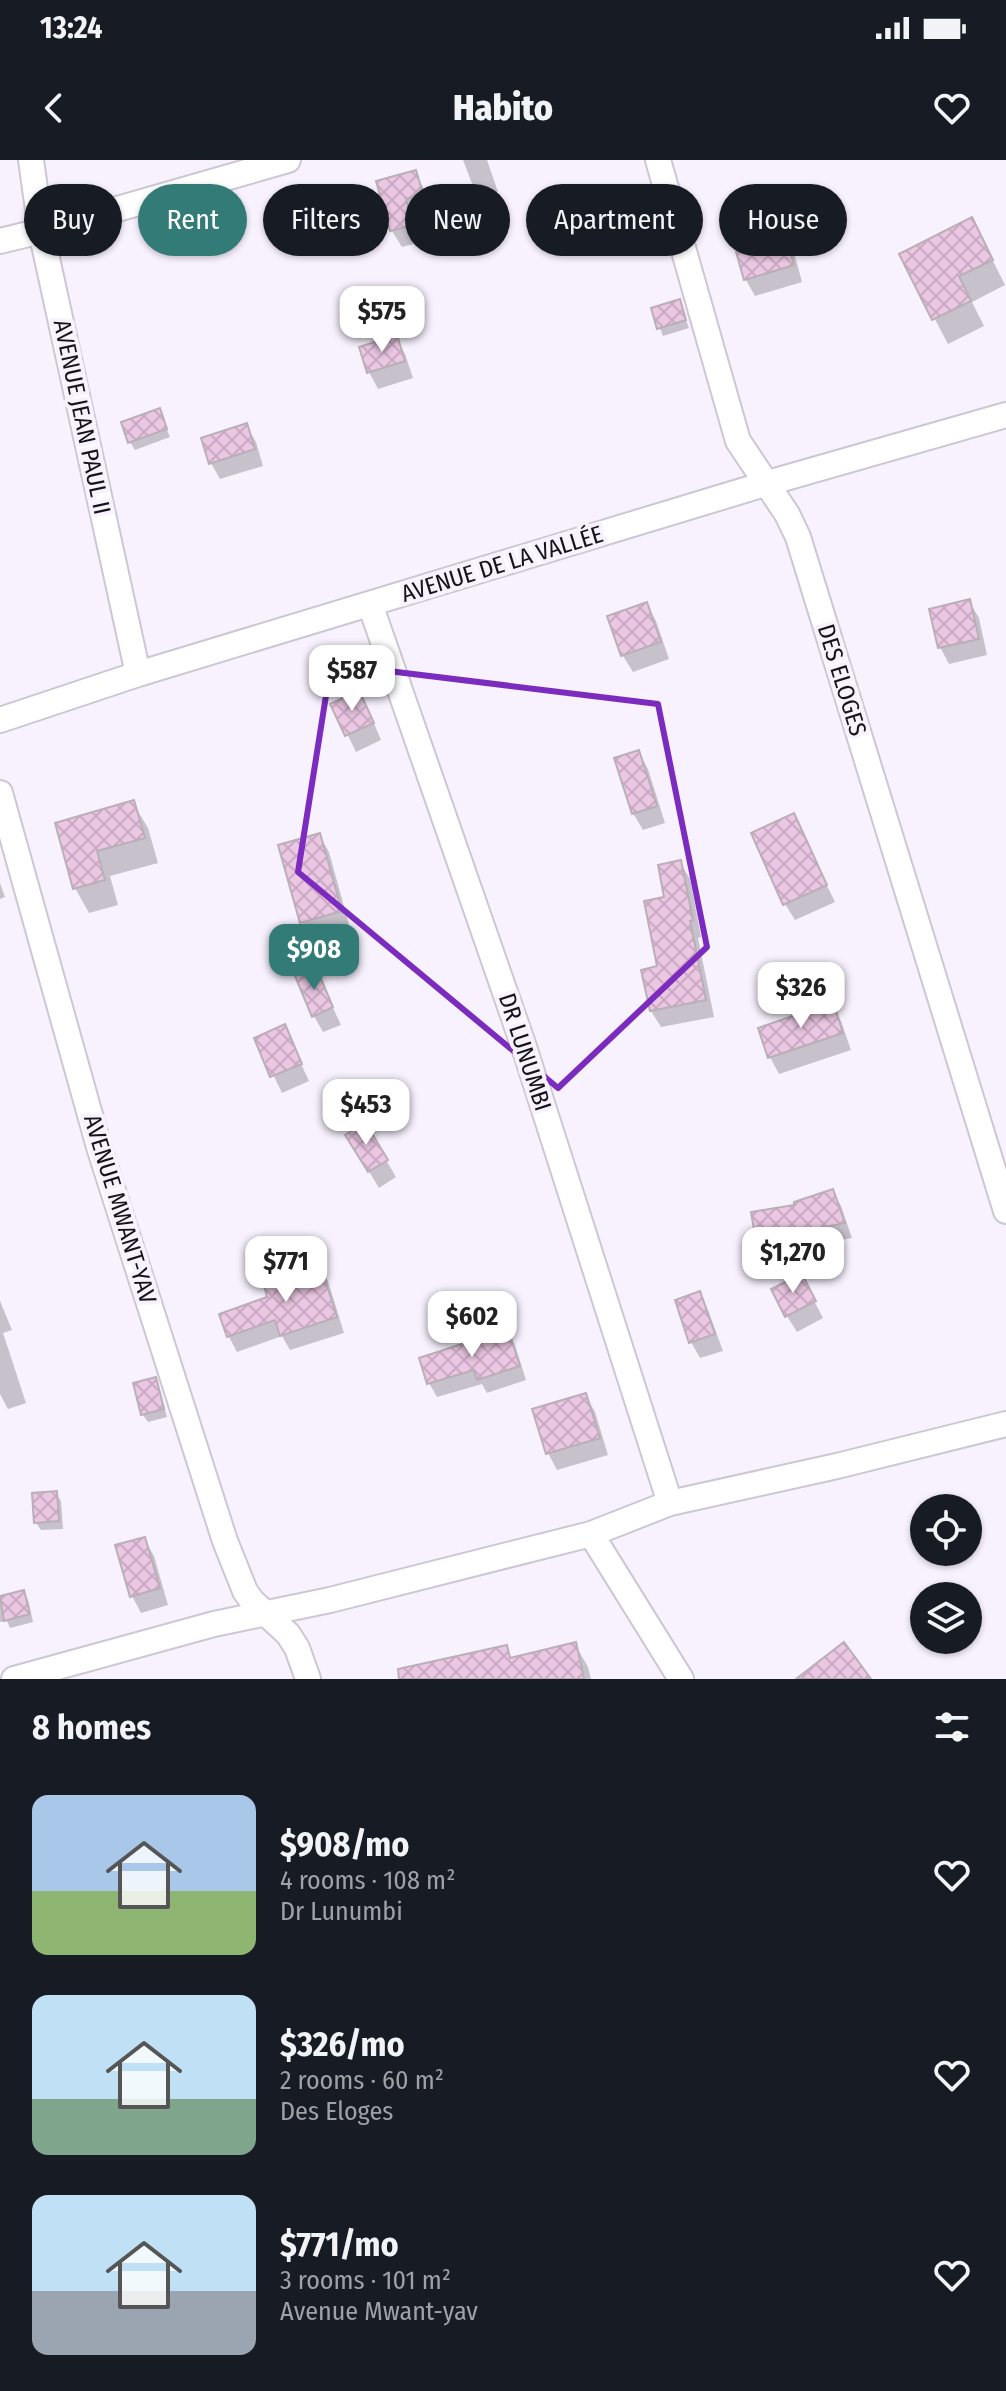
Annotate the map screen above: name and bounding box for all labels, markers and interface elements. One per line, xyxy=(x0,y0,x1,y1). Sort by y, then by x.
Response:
text: 13:24 xyxy=(40,10,102,46)
icon: back xyxy=(32,86,76,130)
text: Habito xyxy=(453,86,553,130)
icon: heart xyxy=(930,86,974,130)
chip: Buy xyxy=(24,184,122,256)
chip: Rent xyxy=(138,184,247,256)
chip: Filters xyxy=(263,184,389,256)
chip: New xyxy=(405,184,510,256)
chip: Apartment xyxy=(526,184,703,256)
chip: House xyxy=(719,184,847,256)
pin: $575 xyxy=(335,286,429,354)
text: $575 xyxy=(358,296,406,327)
street label: AVENUE JEAN PAUL II xyxy=(48,317,116,517)
street label: AVENUE DE LA VALLÉE xyxy=(398,519,606,608)
street label: DES ELOGES xyxy=(812,621,872,739)
pin: $587 xyxy=(305,645,399,713)
text: $587 xyxy=(327,655,377,686)
pin: $908 xyxy=(267,924,361,992)
text: $908 xyxy=(287,934,341,965)
pin: $326 xyxy=(754,962,848,1030)
text: $326 xyxy=(776,972,826,1003)
street label: DR LUNUMBI xyxy=(493,990,557,1114)
pin: $453 xyxy=(319,1079,413,1147)
text: $453 xyxy=(341,1089,391,1120)
street label: AVENUE MWANT-YAV xyxy=(78,1111,162,1308)
pin: $1,270 xyxy=(728,1227,858,1295)
pin: $771 xyxy=(239,1236,333,1304)
text: $1,270 xyxy=(760,1237,826,1268)
text: $771 xyxy=(263,1246,309,1277)
pin: $602 xyxy=(425,1291,519,1359)
text: $602 xyxy=(446,1301,498,1332)
map controls xyxy=(910,1494,982,1654)
button: locate xyxy=(910,1494,982,1566)
button: layers xyxy=(910,1582,982,1654)
icon: filters xyxy=(930,1705,974,1749)
text: 8 homes xyxy=(32,1707,151,1748)
text: $908/mo xyxy=(280,1824,409,1865)
icon: home xyxy=(96,1827,192,1923)
icon: heart xyxy=(930,1853,974,1897)
text: 4 rooms · 108 m² xyxy=(280,1865,455,1896)
text: Dr Lunumbi xyxy=(280,1896,403,1927)
text: $326/mo xyxy=(280,2024,405,2065)
icon: home xyxy=(96,2027,192,2123)
icon: heart xyxy=(930,2053,974,2097)
text: 2 rooms · 60 m² xyxy=(280,2065,444,2096)
text: Des Eloges xyxy=(280,2096,393,2127)
text: $771/mo xyxy=(280,2224,399,2265)
icon: home xyxy=(96,2227,192,2323)
icon: heart xyxy=(930,2253,974,2297)
text: 3 rooms · 101 m² xyxy=(280,2265,451,2296)
text: Avenue Mwant-yav xyxy=(280,2296,478,2327)

